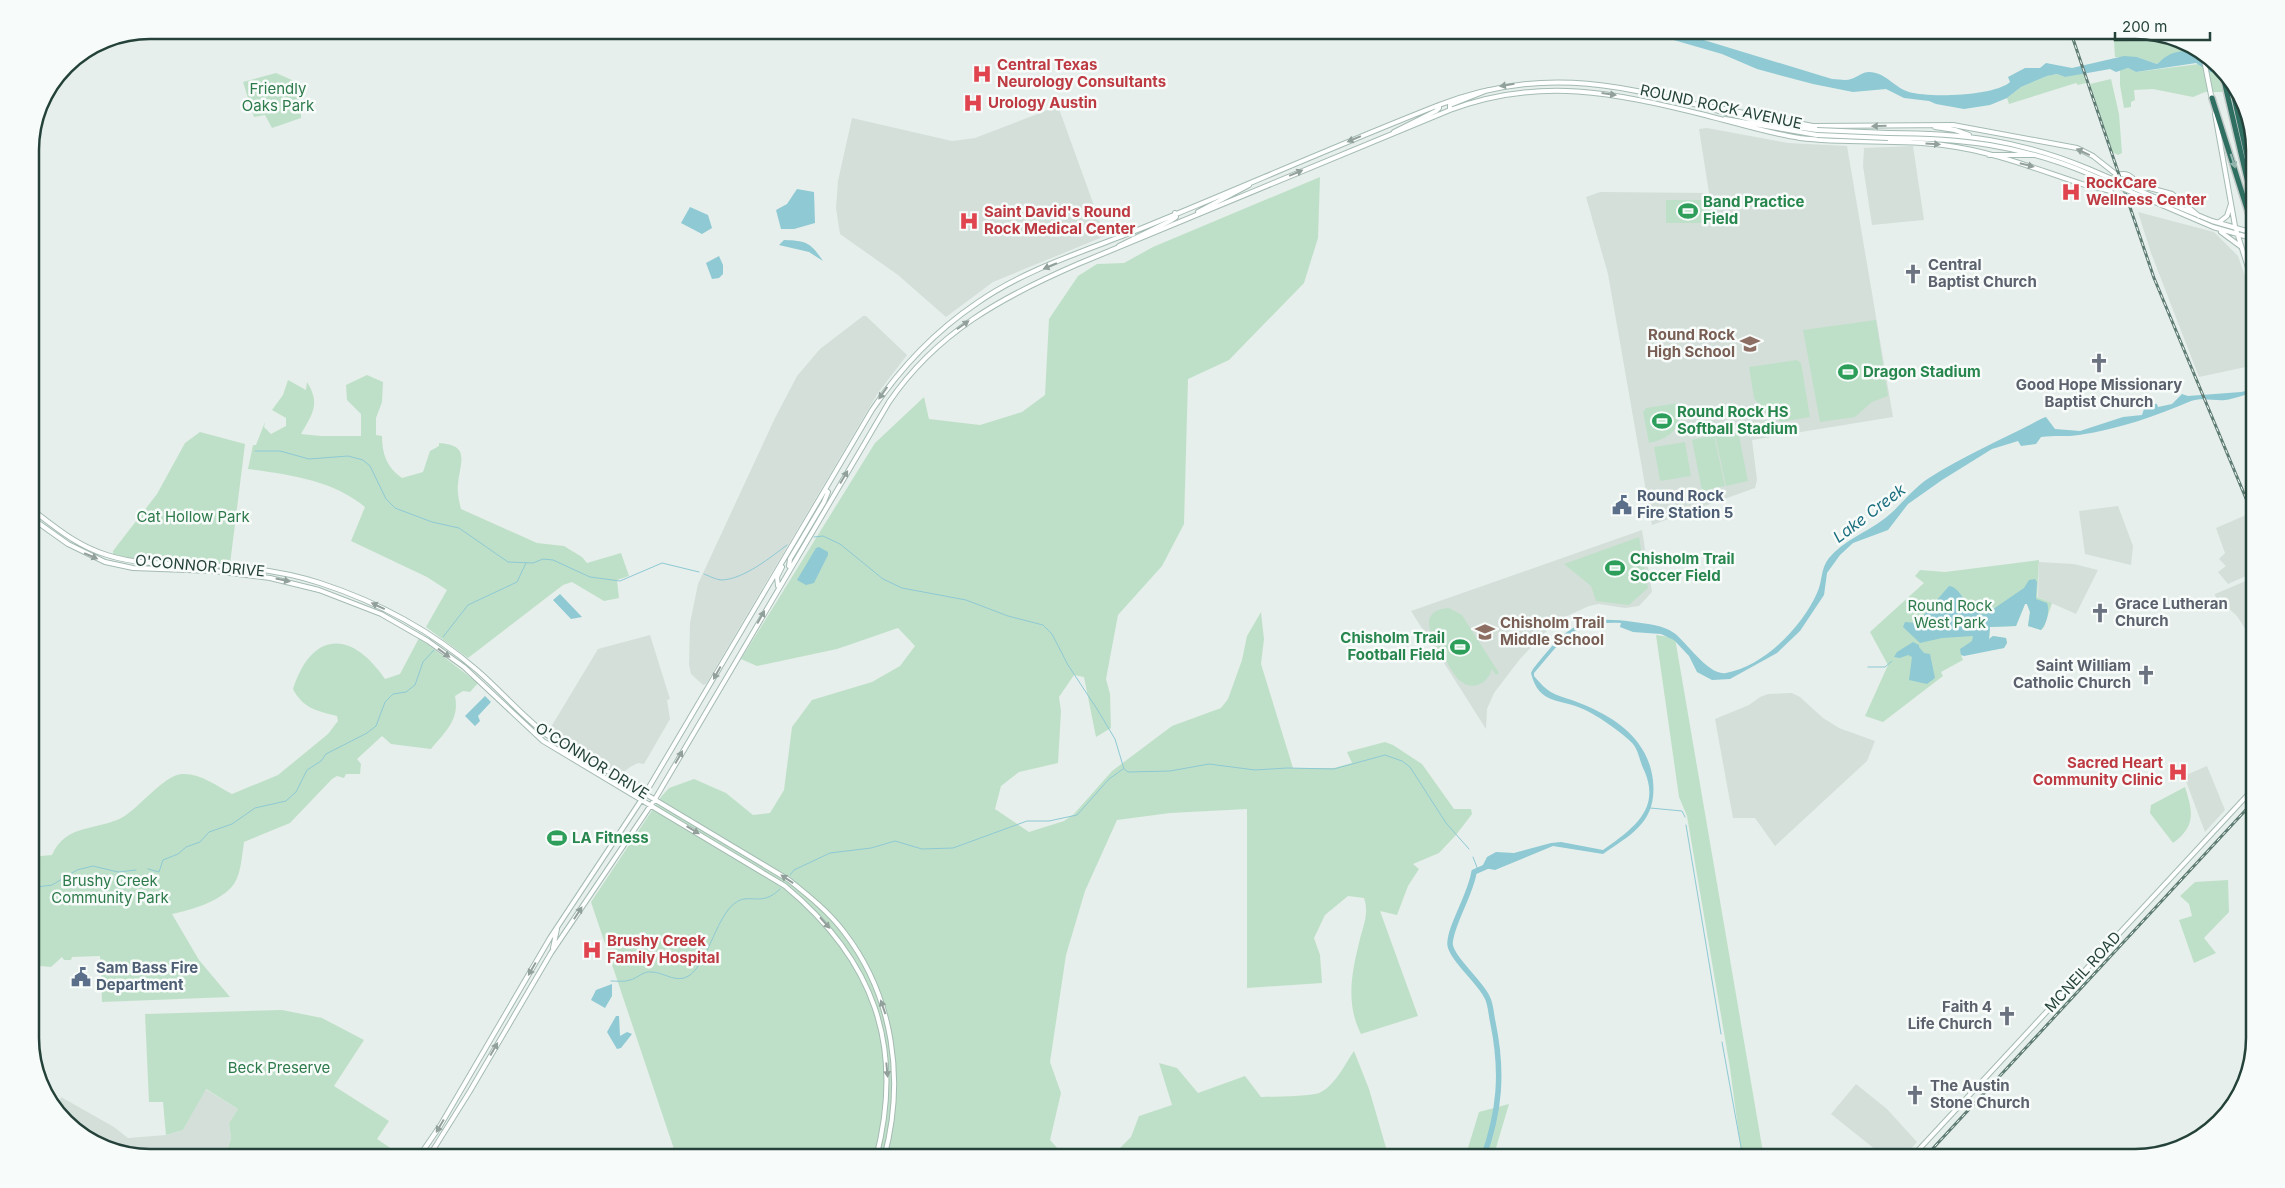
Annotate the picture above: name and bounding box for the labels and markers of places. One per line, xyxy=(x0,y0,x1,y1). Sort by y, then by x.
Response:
place label: Central Texas Neurology Consultants xyxy=(997,55,1166,91)
hospital icon: Central Texas Neurology Consultants xyxy=(971,63,993,85)
hospital icon: Urology Austin xyxy=(962,92,984,114)
place label: Urology Austin xyxy=(988,93,1097,112)
place label: RockCare Wellness Center xyxy=(2086,173,2206,209)
hospital icon: RockCare Wellness Center xyxy=(2060,181,2082,203)
place label: Band Practice Field xyxy=(1703,192,1805,228)
sports icon: Band Practice Field xyxy=(1677,200,1699,222)
place label: Saint David's Round Rock Medical Center xyxy=(984,202,1135,238)
hospital icon: Saint David's Round Rock Medical Center xyxy=(958,210,980,232)
place label: Central Baptist Church xyxy=(1928,255,2037,291)
church icon: Central Baptist Church xyxy=(1902,263,1924,285)
place label: Round Rock High School xyxy=(1647,325,1735,361)
school or university icon: Round Rock High School xyxy=(1739,333,1761,355)
church icon: Good Hope Missionary Baptist Church xyxy=(2088,352,2110,374)
sports icon: Dragon Stadium xyxy=(1837,361,1859,383)
place label: Dragon Stadium xyxy=(1863,362,1981,381)
place label: Good Hope Missionary Baptist Church xyxy=(2016,375,2182,411)
place label: Round Rock HS Softball Stadium xyxy=(1677,402,1798,438)
sports icon: Round Rock HS Softball Stadium xyxy=(1651,410,1673,432)
place label: Round Rock Fire Station 5 xyxy=(1637,486,1733,522)
public building icon: Round Rock Fire Station 5 xyxy=(1611,494,1633,516)
place label: Chisholm Trail Soccer Field xyxy=(1630,549,1735,585)
sports icon: Chisholm Trail Soccer Field xyxy=(1604,557,1626,579)
place label: Grace Lutheran Church xyxy=(2115,594,2228,630)
church icon: Grace Lutheran Church xyxy=(2089,602,2111,624)
place label: Chisholm Trail Middle School xyxy=(1500,613,1605,649)
school or university icon: Chisholm Trail Middle School xyxy=(1474,621,1496,643)
place label: Chisholm Trail Football Field xyxy=(1340,628,1445,664)
sports icon: Chisholm Trail Football Field xyxy=(1449,636,1471,658)
place label: Saint William Catholic Church xyxy=(2013,656,2131,692)
church icon: Saint William Catholic Church xyxy=(2135,664,2157,686)
place label: Sacred Heart Community Clinic xyxy=(2033,753,2164,789)
hospital icon: Sacred Heart Community Clinic xyxy=(2167,761,2189,783)
sports icon: LA Fitness xyxy=(546,827,568,849)
place label: LA Fitness xyxy=(572,828,649,847)
place label: Brushy Creek Family Hospital xyxy=(607,931,720,967)
hospital icon: Brushy Creek Family Hospital xyxy=(581,939,603,961)
place label: Sam Bass Fire Department xyxy=(96,958,198,994)
public building icon: Sam Bass Fire Department xyxy=(70,966,92,988)
place label: Faith 4 Life Church xyxy=(1908,997,1992,1033)
church icon: Faith 4 Life Church xyxy=(1996,1005,2018,1027)
place label: The Austin Stone Church xyxy=(1930,1076,2030,1112)
church icon: The Austin Stone Church xyxy=(1904,1084,1926,1106)

